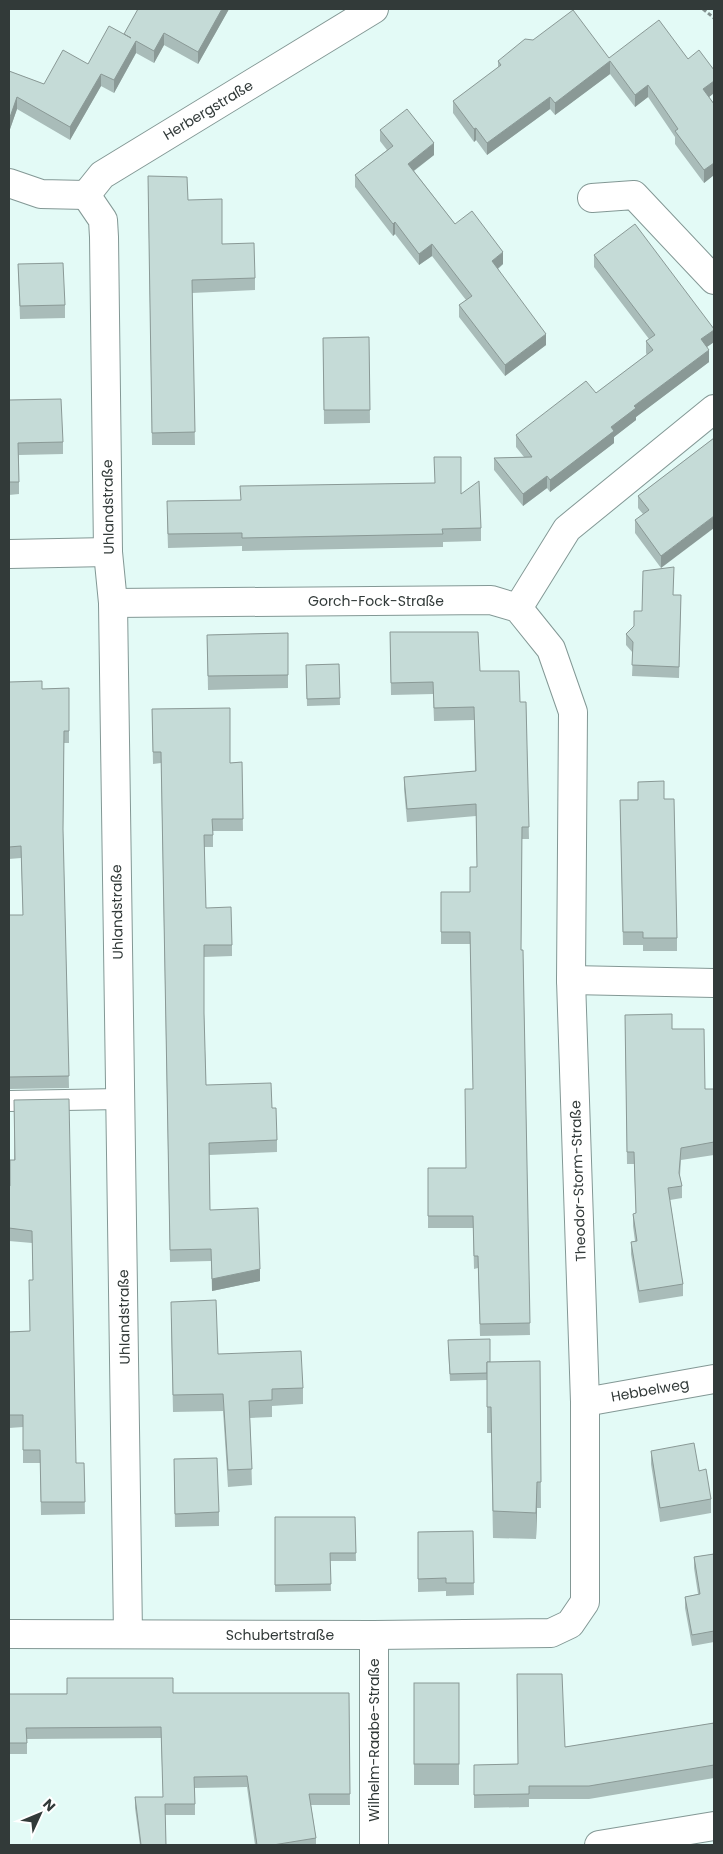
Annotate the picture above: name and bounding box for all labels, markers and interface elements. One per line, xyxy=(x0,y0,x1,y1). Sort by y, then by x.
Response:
street label: Herbergstraße xyxy=(159,75,257,145)
street label: Uhlandstraße xyxy=(97,459,119,555)
street label: Gorch-Fock-Straße xyxy=(308,591,444,611)
street label: Uhlandstraße xyxy=(106,864,128,960)
street label: Theodor-Storm-Straße xyxy=(565,1100,591,1262)
street label: Uhlandstraße xyxy=(113,1269,135,1365)
street label: Hebbelweg xyxy=(609,1373,691,1407)
street label: Schubertstraße xyxy=(226,1625,335,1645)
street label: Wilhelm-Raabe-Straße xyxy=(364,1658,384,1822)
north arrow xyxy=(15,1789,65,1839)
text: N xyxy=(39,1794,60,1816)

